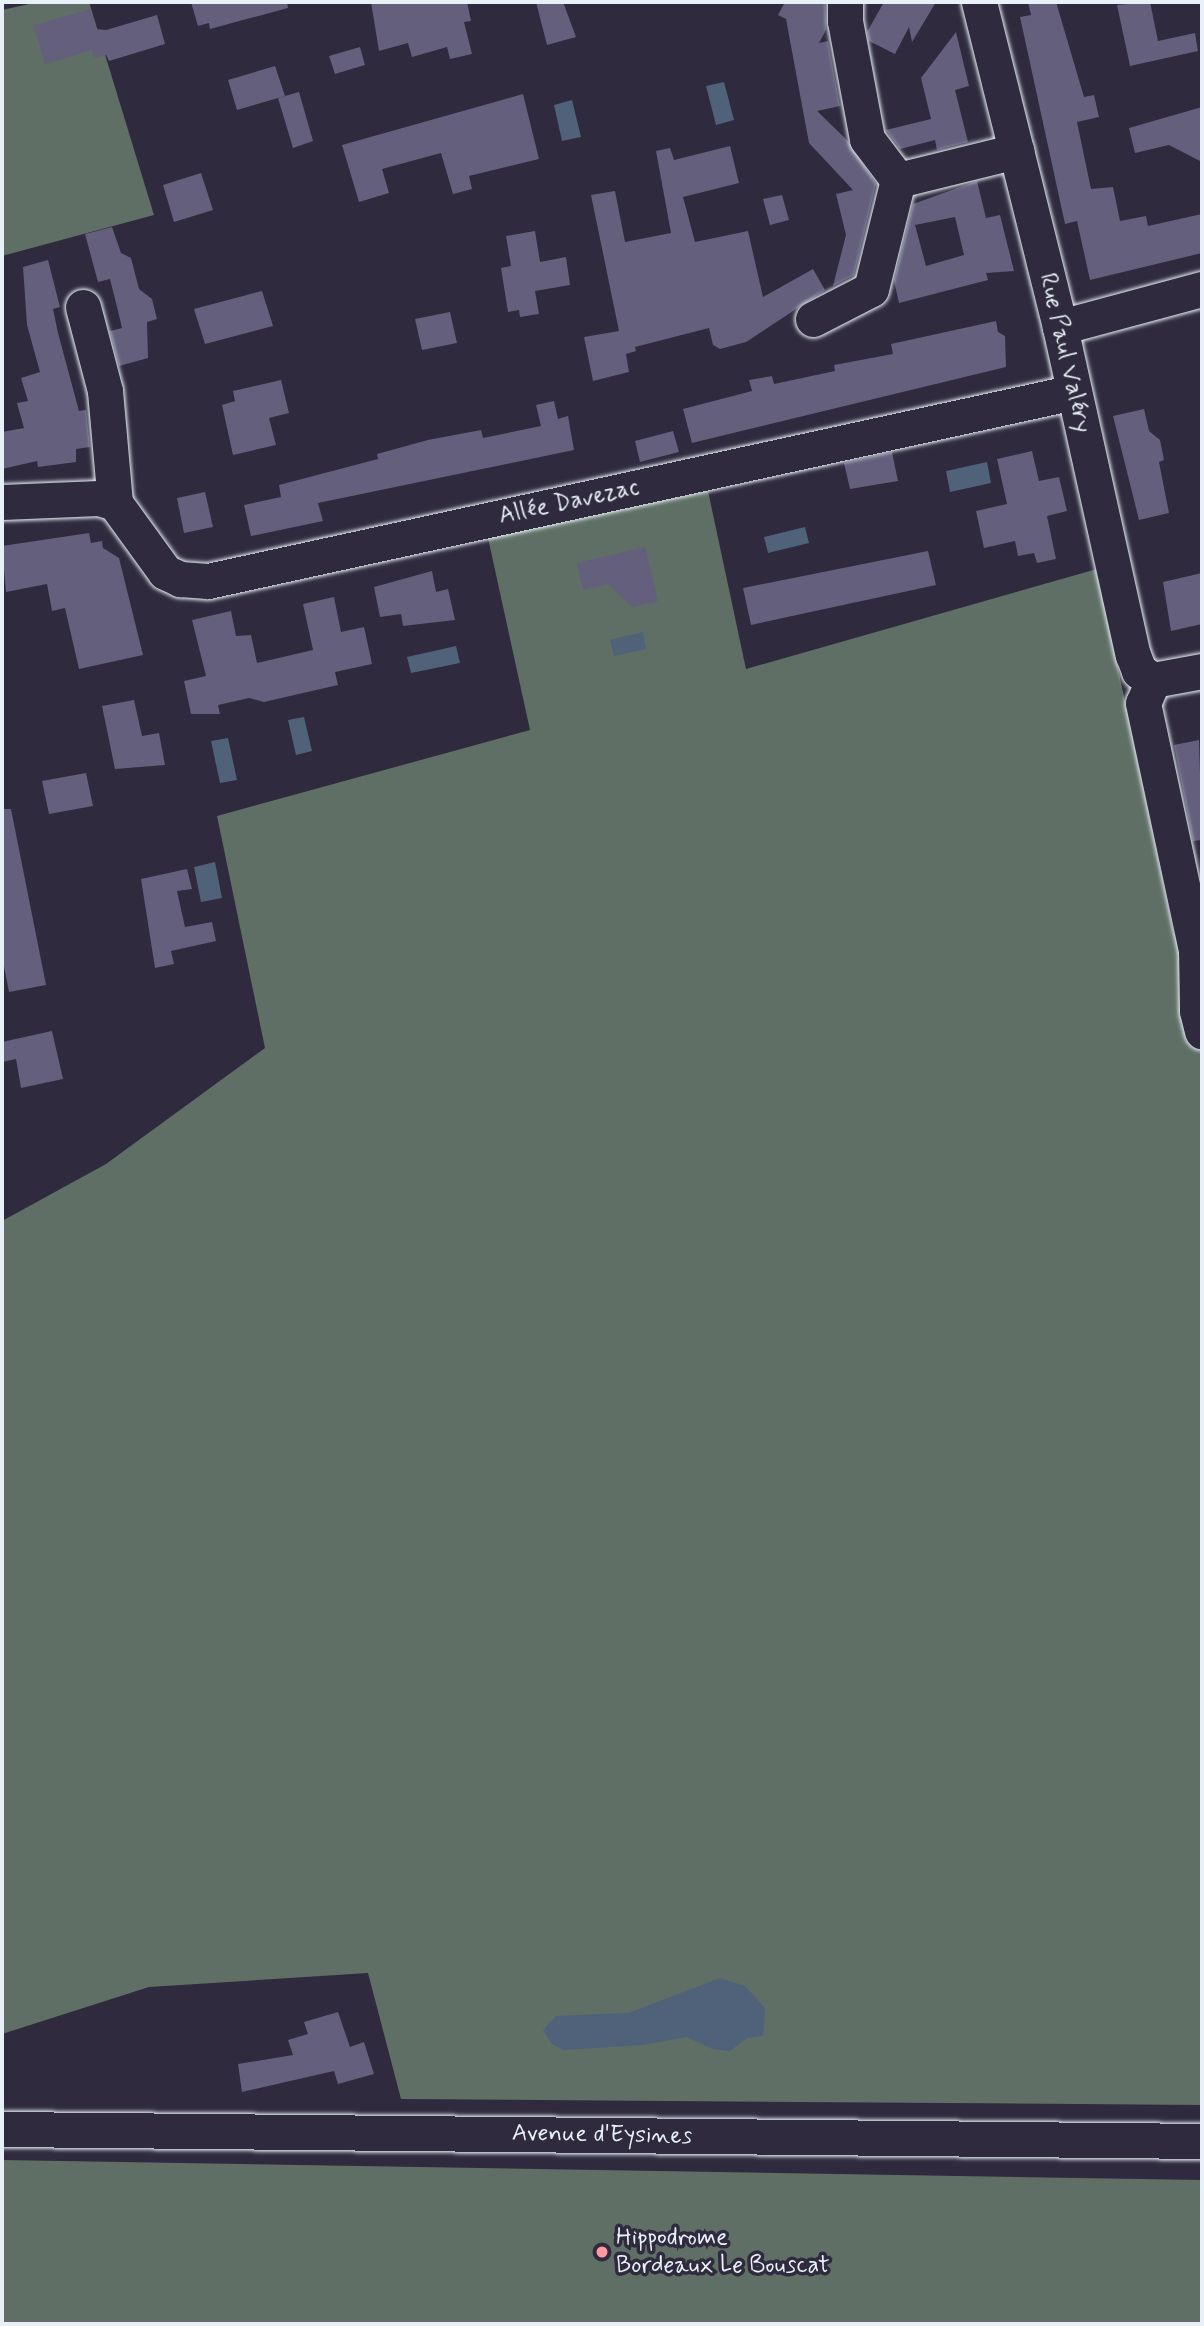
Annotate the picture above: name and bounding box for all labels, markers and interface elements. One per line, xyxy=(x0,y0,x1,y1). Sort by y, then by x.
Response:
street label: Rue Paul Valéry xyxy=(1034,275,1096,431)
street label: Allée Davezac xyxy=(495,473,643,531)
street label: Avenue d'Eysines xyxy=(512,2119,692,2151)
place label: Hippodrome Bordeaux Le Bouscat xyxy=(616,2224,835,2280)
marker: Hippodrome Bordeaux Le Bouscat xyxy=(594,2244,610,2260)

